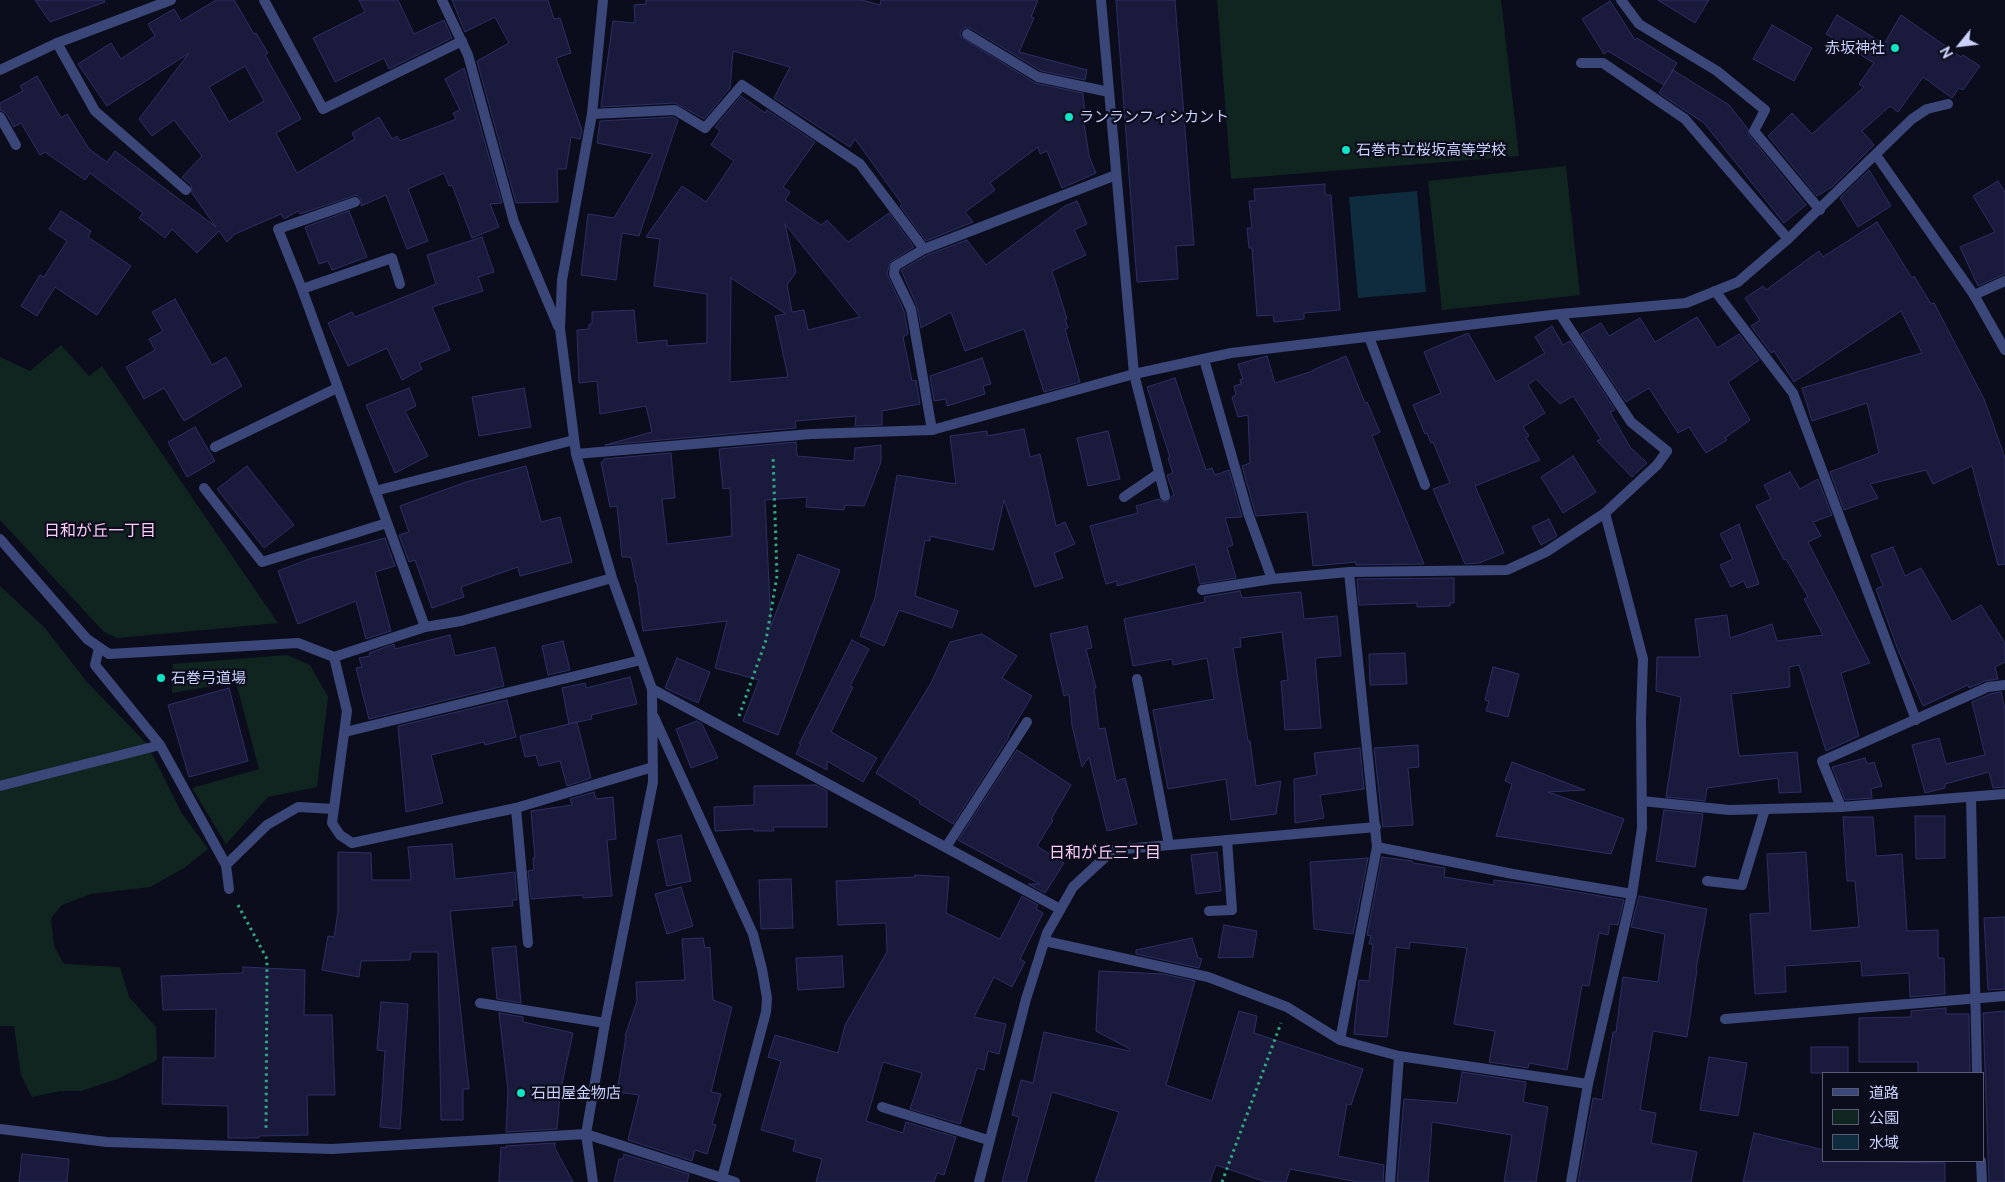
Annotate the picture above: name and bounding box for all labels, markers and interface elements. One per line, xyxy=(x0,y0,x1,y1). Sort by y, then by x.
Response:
north arrow xyxy=(1935,20,1985,70)
place label: 赤坂神社 xyxy=(1825,39,1885,57)
marker: 赤坂神社 xyxy=(1889,42,1901,54)
text: N xyxy=(1937,44,1956,61)
place label: ランランフィシカント xyxy=(1079,108,1229,126)
marker: ランランフィシカント xyxy=(1063,111,1075,123)
place label: 石巻市立桜坂高等学校 xyxy=(1356,141,1506,159)
marker: 石巻市立桜坂高等学校 xyxy=(1340,144,1352,156)
district label: 日和が丘一丁目 xyxy=(44,521,156,541)
place label: 石巻弓道場 xyxy=(171,669,246,687)
marker: 石巻弓道場 xyxy=(155,672,167,684)
district label: 日和が丘三丁目 xyxy=(1049,843,1161,863)
legend xyxy=(1822,1072,1985,1162)
place label: 石田屋金物店 xyxy=(531,1084,621,1102)
text: 道路 xyxy=(1869,1084,1899,1102)
marker: 石田屋金物店 xyxy=(515,1087,527,1099)
text: 公園 xyxy=(1869,1109,1899,1127)
text: 水域 xyxy=(1869,1134,1899,1152)

